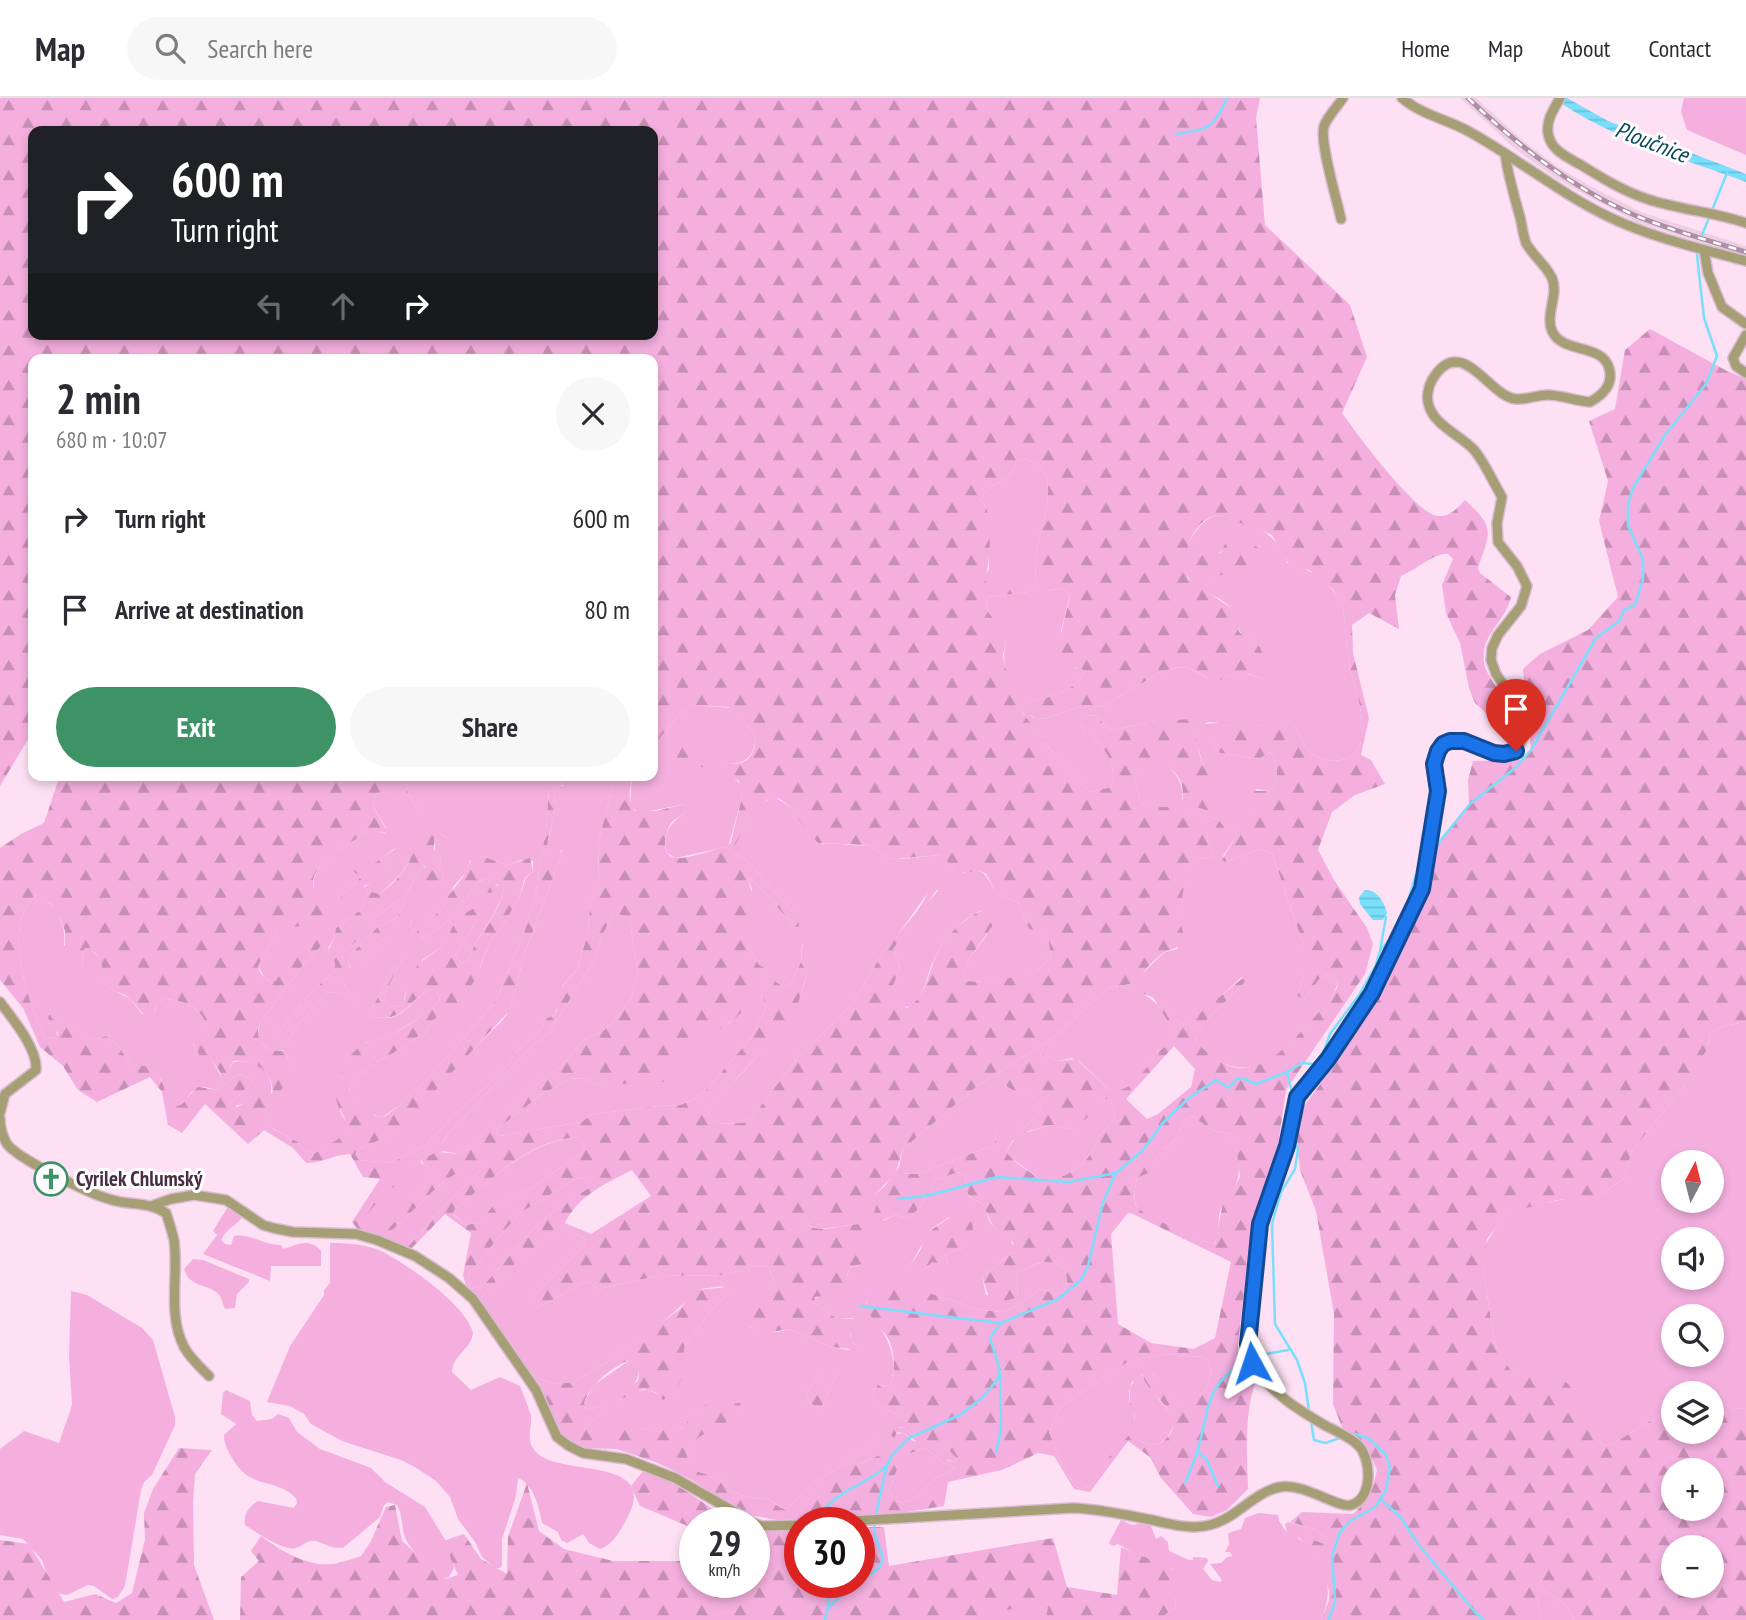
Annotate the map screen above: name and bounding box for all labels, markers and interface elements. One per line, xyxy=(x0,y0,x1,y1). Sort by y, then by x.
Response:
search box xyxy=(127,17,617,80)
text: Map xyxy=(35,27,85,70)
icon: search xyxy=(151,29,189,67)
text: Search here xyxy=(207,32,313,65)
text: Home xyxy=(1401,33,1450,64)
text: Map xyxy=(1488,33,1523,64)
text: About xyxy=(1561,33,1610,64)
text: Contact xyxy=(1648,33,1711,64)
water label: Ploučnice xyxy=(1611,114,1694,169)
text: 600 m xyxy=(171,147,284,211)
icon: right xyxy=(56,154,147,245)
text: Turn right xyxy=(171,209,279,251)
icon: left xyxy=(251,287,289,325)
icon: ahead xyxy=(324,287,362,325)
icon: right xyxy=(397,287,435,325)
text: 2 min xyxy=(56,371,141,426)
button: close xyxy=(556,377,630,451)
text: 680 m · 10:07 xyxy=(56,425,168,454)
icon: right xyxy=(56,500,94,538)
text: Turn right xyxy=(115,502,206,535)
text: 600 m xyxy=(572,502,630,535)
icon: arrive xyxy=(56,591,94,629)
text: Arrive at destination xyxy=(115,593,304,626)
text: 80 m xyxy=(584,593,630,626)
pin xyxy=(1486,679,1546,751)
button: Exit xyxy=(56,687,336,767)
button: Share xyxy=(350,687,630,767)
icon: arrive xyxy=(1497,690,1535,728)
north arrow xyxy=(1661,1150,1724,1213)
map controls xyxy=(1661,1150,1724,1598)
church icon: Cyrilek Chlumský xyxy=(32,1160,70,1198)
place label: Cyrilek Chlumský xyxy=(76,1165,203,1192)
button: sound xyxy=(1661,1227,1724,1290)
button: search xyxy=(1661,1304,1724,1367)
position arrow xyxy=(1215,1326,1289,1400)
button: layers xyxy=(1661,1381,1724,1444)
button: + xyxy=(1661,1458,1724,1521)
speed limit sign: 30 xyxy=(784,1507,875,1598)
text: 29 xyxy=(708,1520,741,1566)
button: − xyxy=(1661,1535,1724,1598)
text: km/h xyxy=(709,1558,740,1581)

